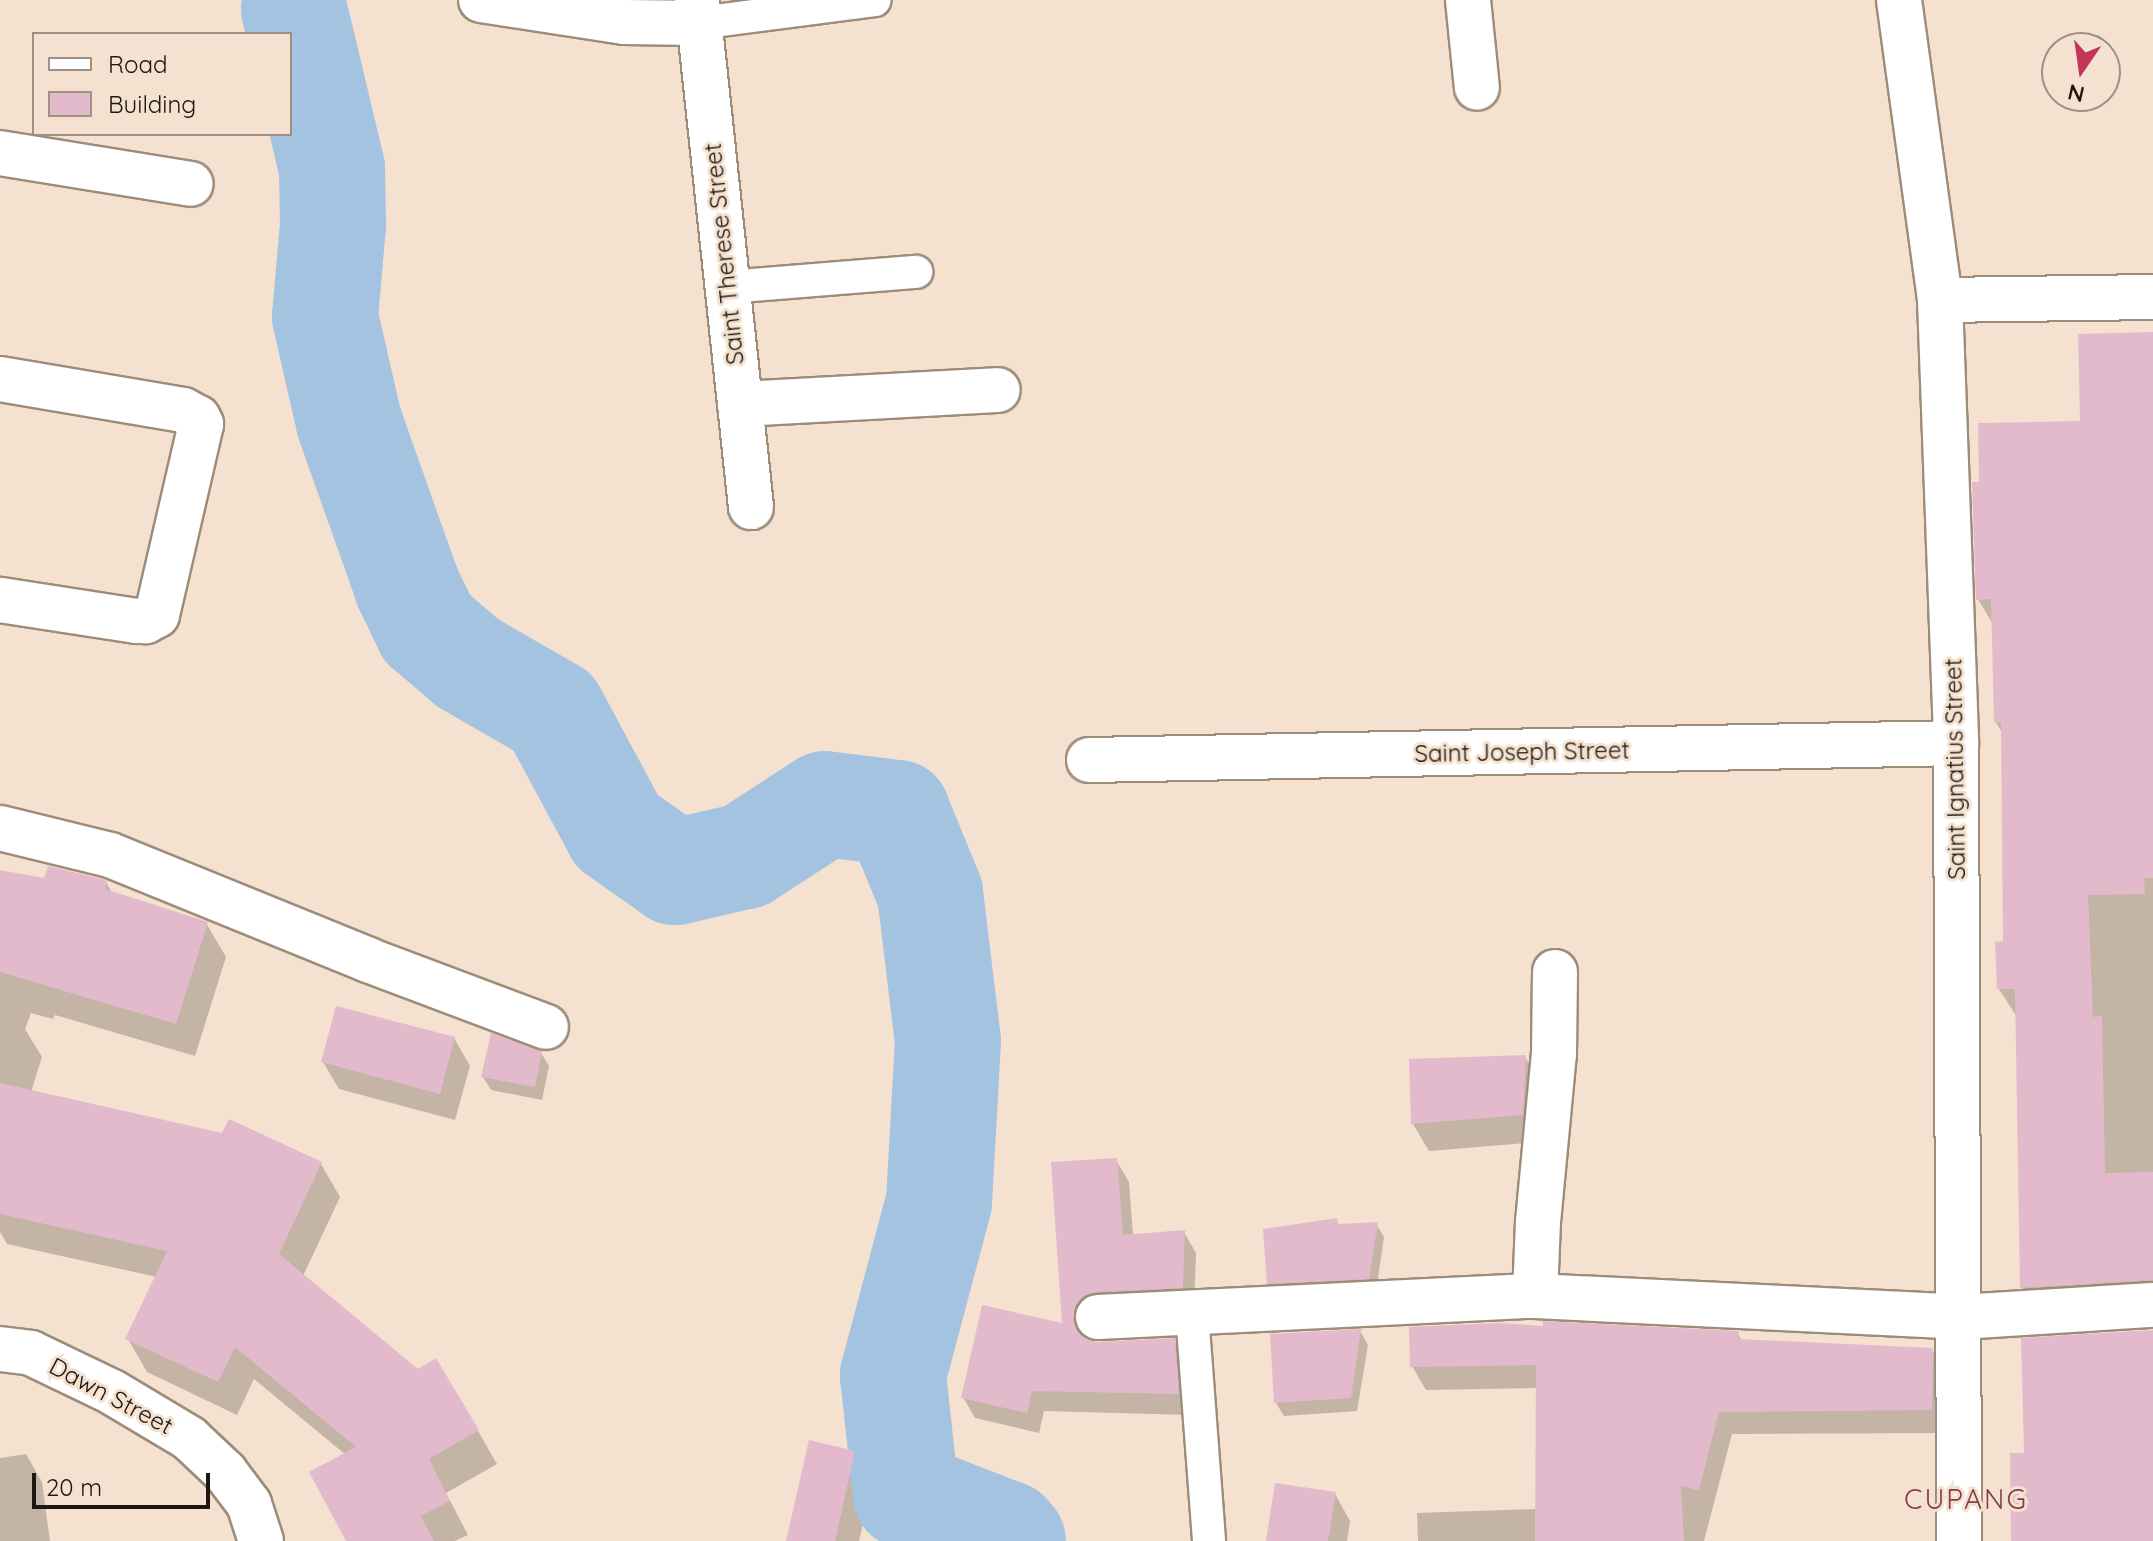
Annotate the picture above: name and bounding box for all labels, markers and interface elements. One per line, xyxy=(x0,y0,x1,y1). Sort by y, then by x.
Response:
legend xyxy=(32,32,292,136)
north arrow xyxy=(2041,32,2121,112)
text: Road xyxy=(108,49,168,79)
text: N xyxy=(2065,78,2087,109)
text: Building xyxy=(108,89,196,119)
street label: Saint Therese Street xyxy=(698,142,750,366)
street label: Saint Ignatius Street xyxy=(1939,658,1971,880)
street label: Saint Joseph Street xyxy=(1414,736,1630,768)
street label: Dawn Street xyxy=(44,1351,178,1441)
scale bar xyxy=(36,1457,214,1507)
text: 20 m xyxy=(46,1472,102,1502)
district label: CUPANG xyxy=(1904,1482,2028,1516)

